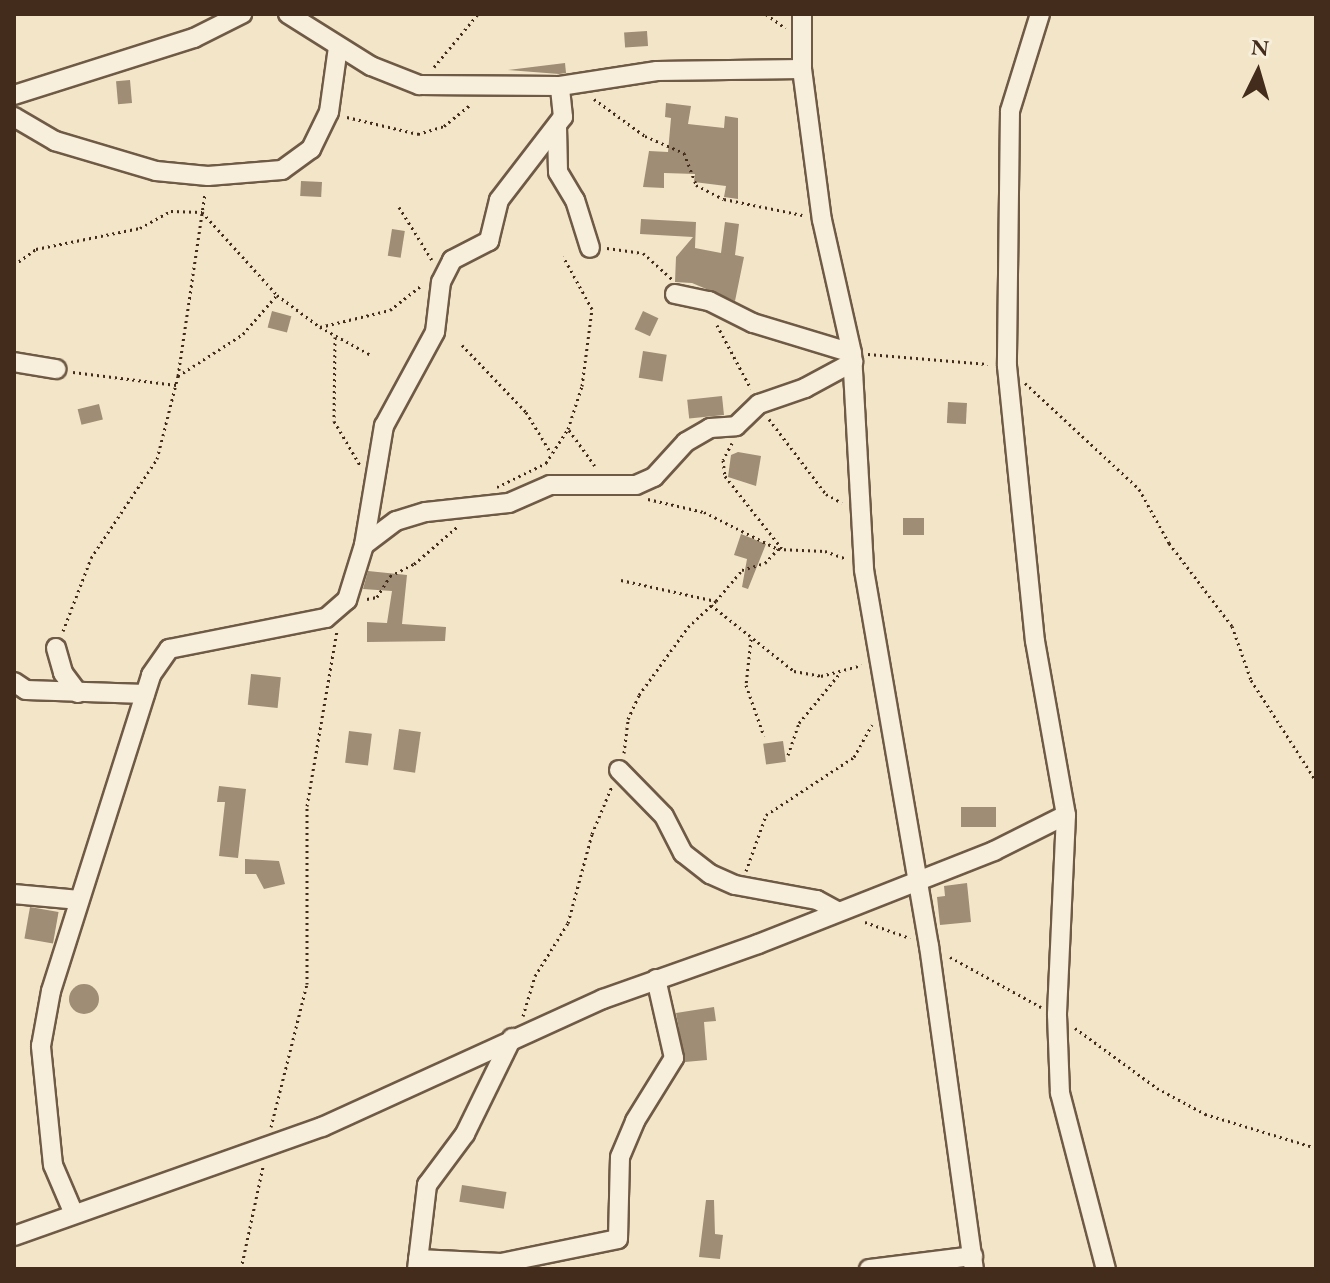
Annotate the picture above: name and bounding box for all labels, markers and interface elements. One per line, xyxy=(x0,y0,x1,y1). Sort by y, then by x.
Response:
north arrow xyxy=(1218,32,1298,112)
text: N xyxy=(1250,32,1270,63)

